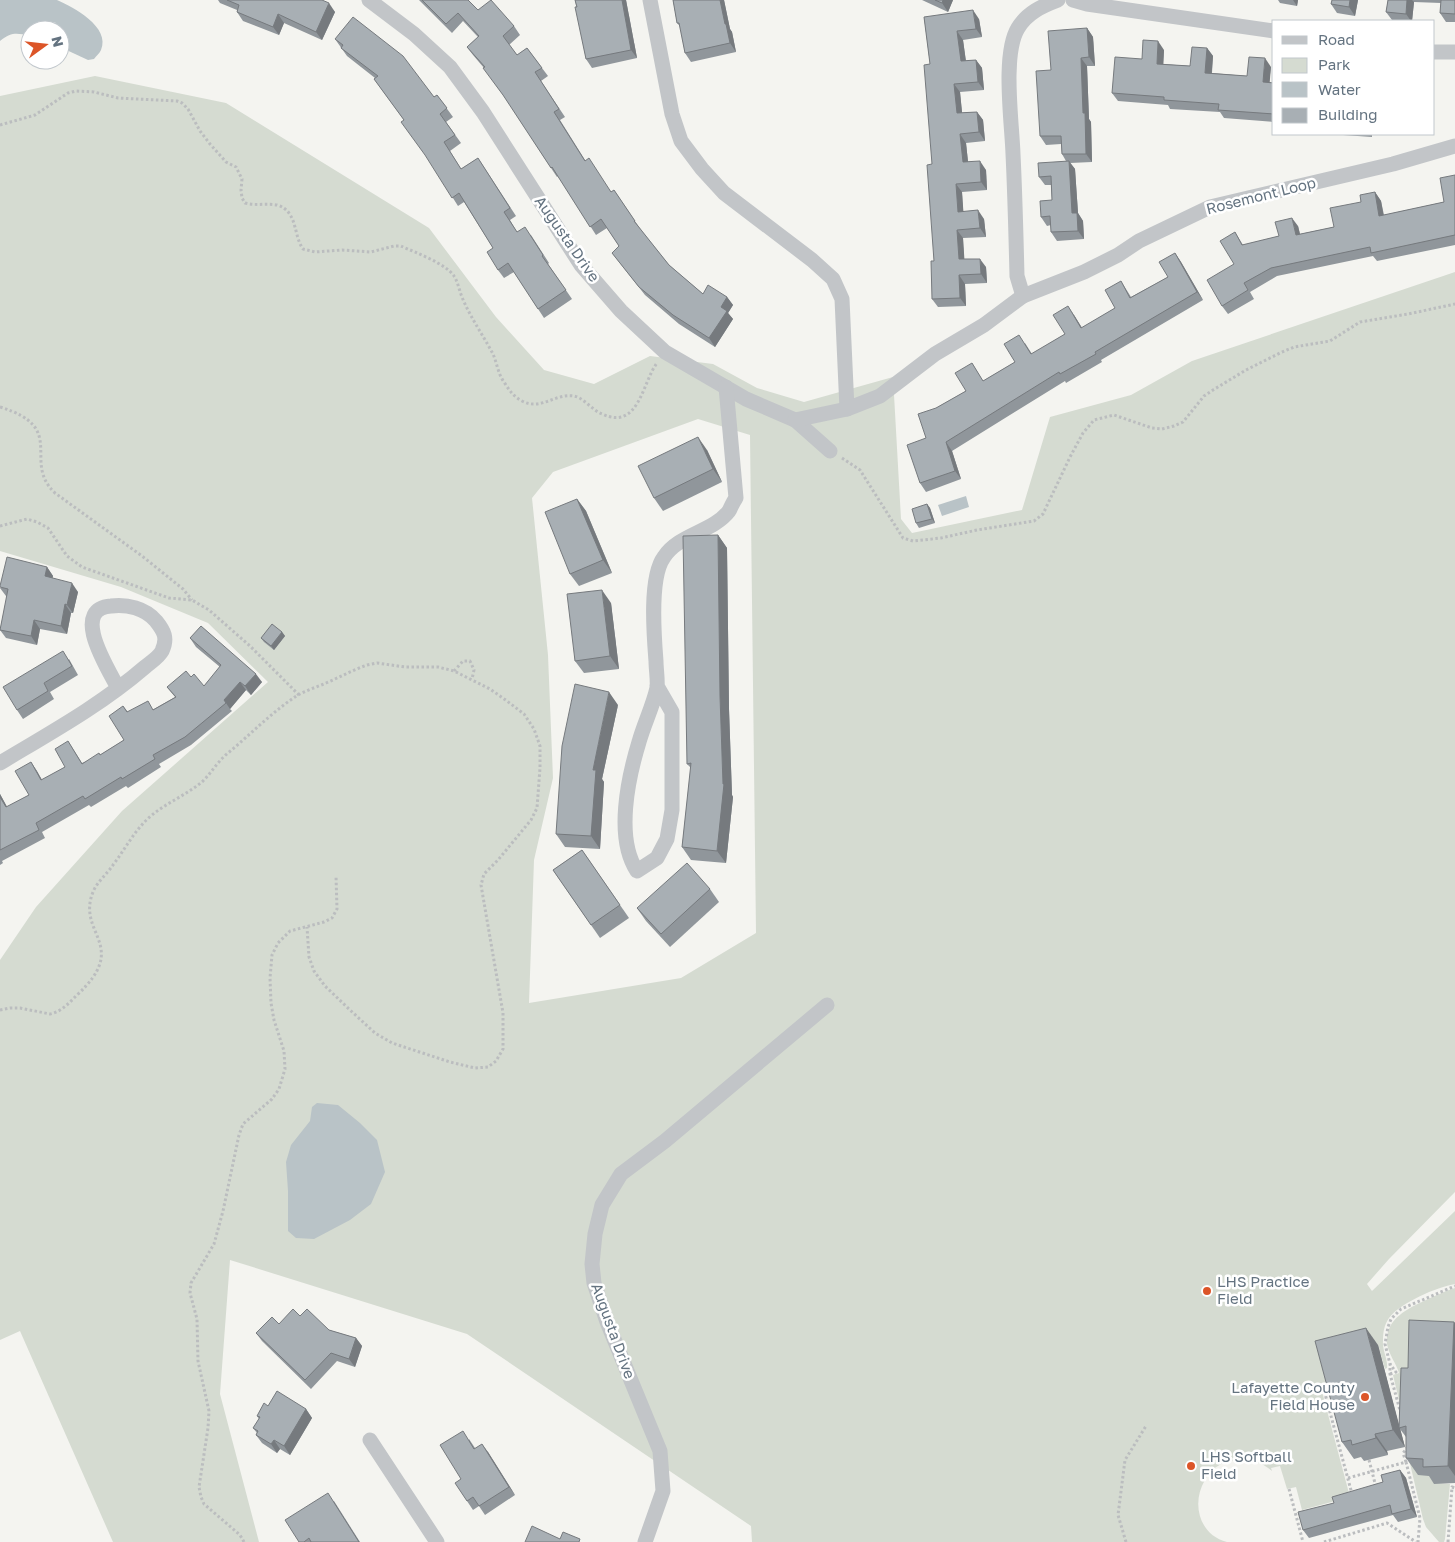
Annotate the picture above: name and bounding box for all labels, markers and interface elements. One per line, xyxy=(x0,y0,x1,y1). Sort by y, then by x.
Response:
north arrow xyxy=(20,20,70,70)
legend xyxy=(1272,20,1435,135)
text: Road xyxy=(1318,30,1355,48)
text: N xyxy=(48,34,68,49)
text: Park xyxy=(1318,55,1351,73)
text: Water xyxy=(1318,80,1361,98)
text: Building xyxy=(1318,105,1378,123)
street label: Rosemont Loop xyxy=(1204,173,1317,217)
street label: Augusta Drive xyxy=(532,192,604,285)
place label: LHS Practice Field xyxy=(1217,1272,1310,1307)
street label: Augusta Drive xyxy=(588,1280,640,1381)
marker: LHS Practice Field xyxy=(1201,1285,1213,1297)
place label: Lafayette County Field House xyxy=(1231,1378,1356,1413)
marker: Lafayette County Field House xyxy=(1359,1391,1371,1403)
place label: LHS Softball Field xyxy=(1201,1447,1292,1482)
marker: LHS Softball Field xyxy=(1185,1460,1197,1472)

